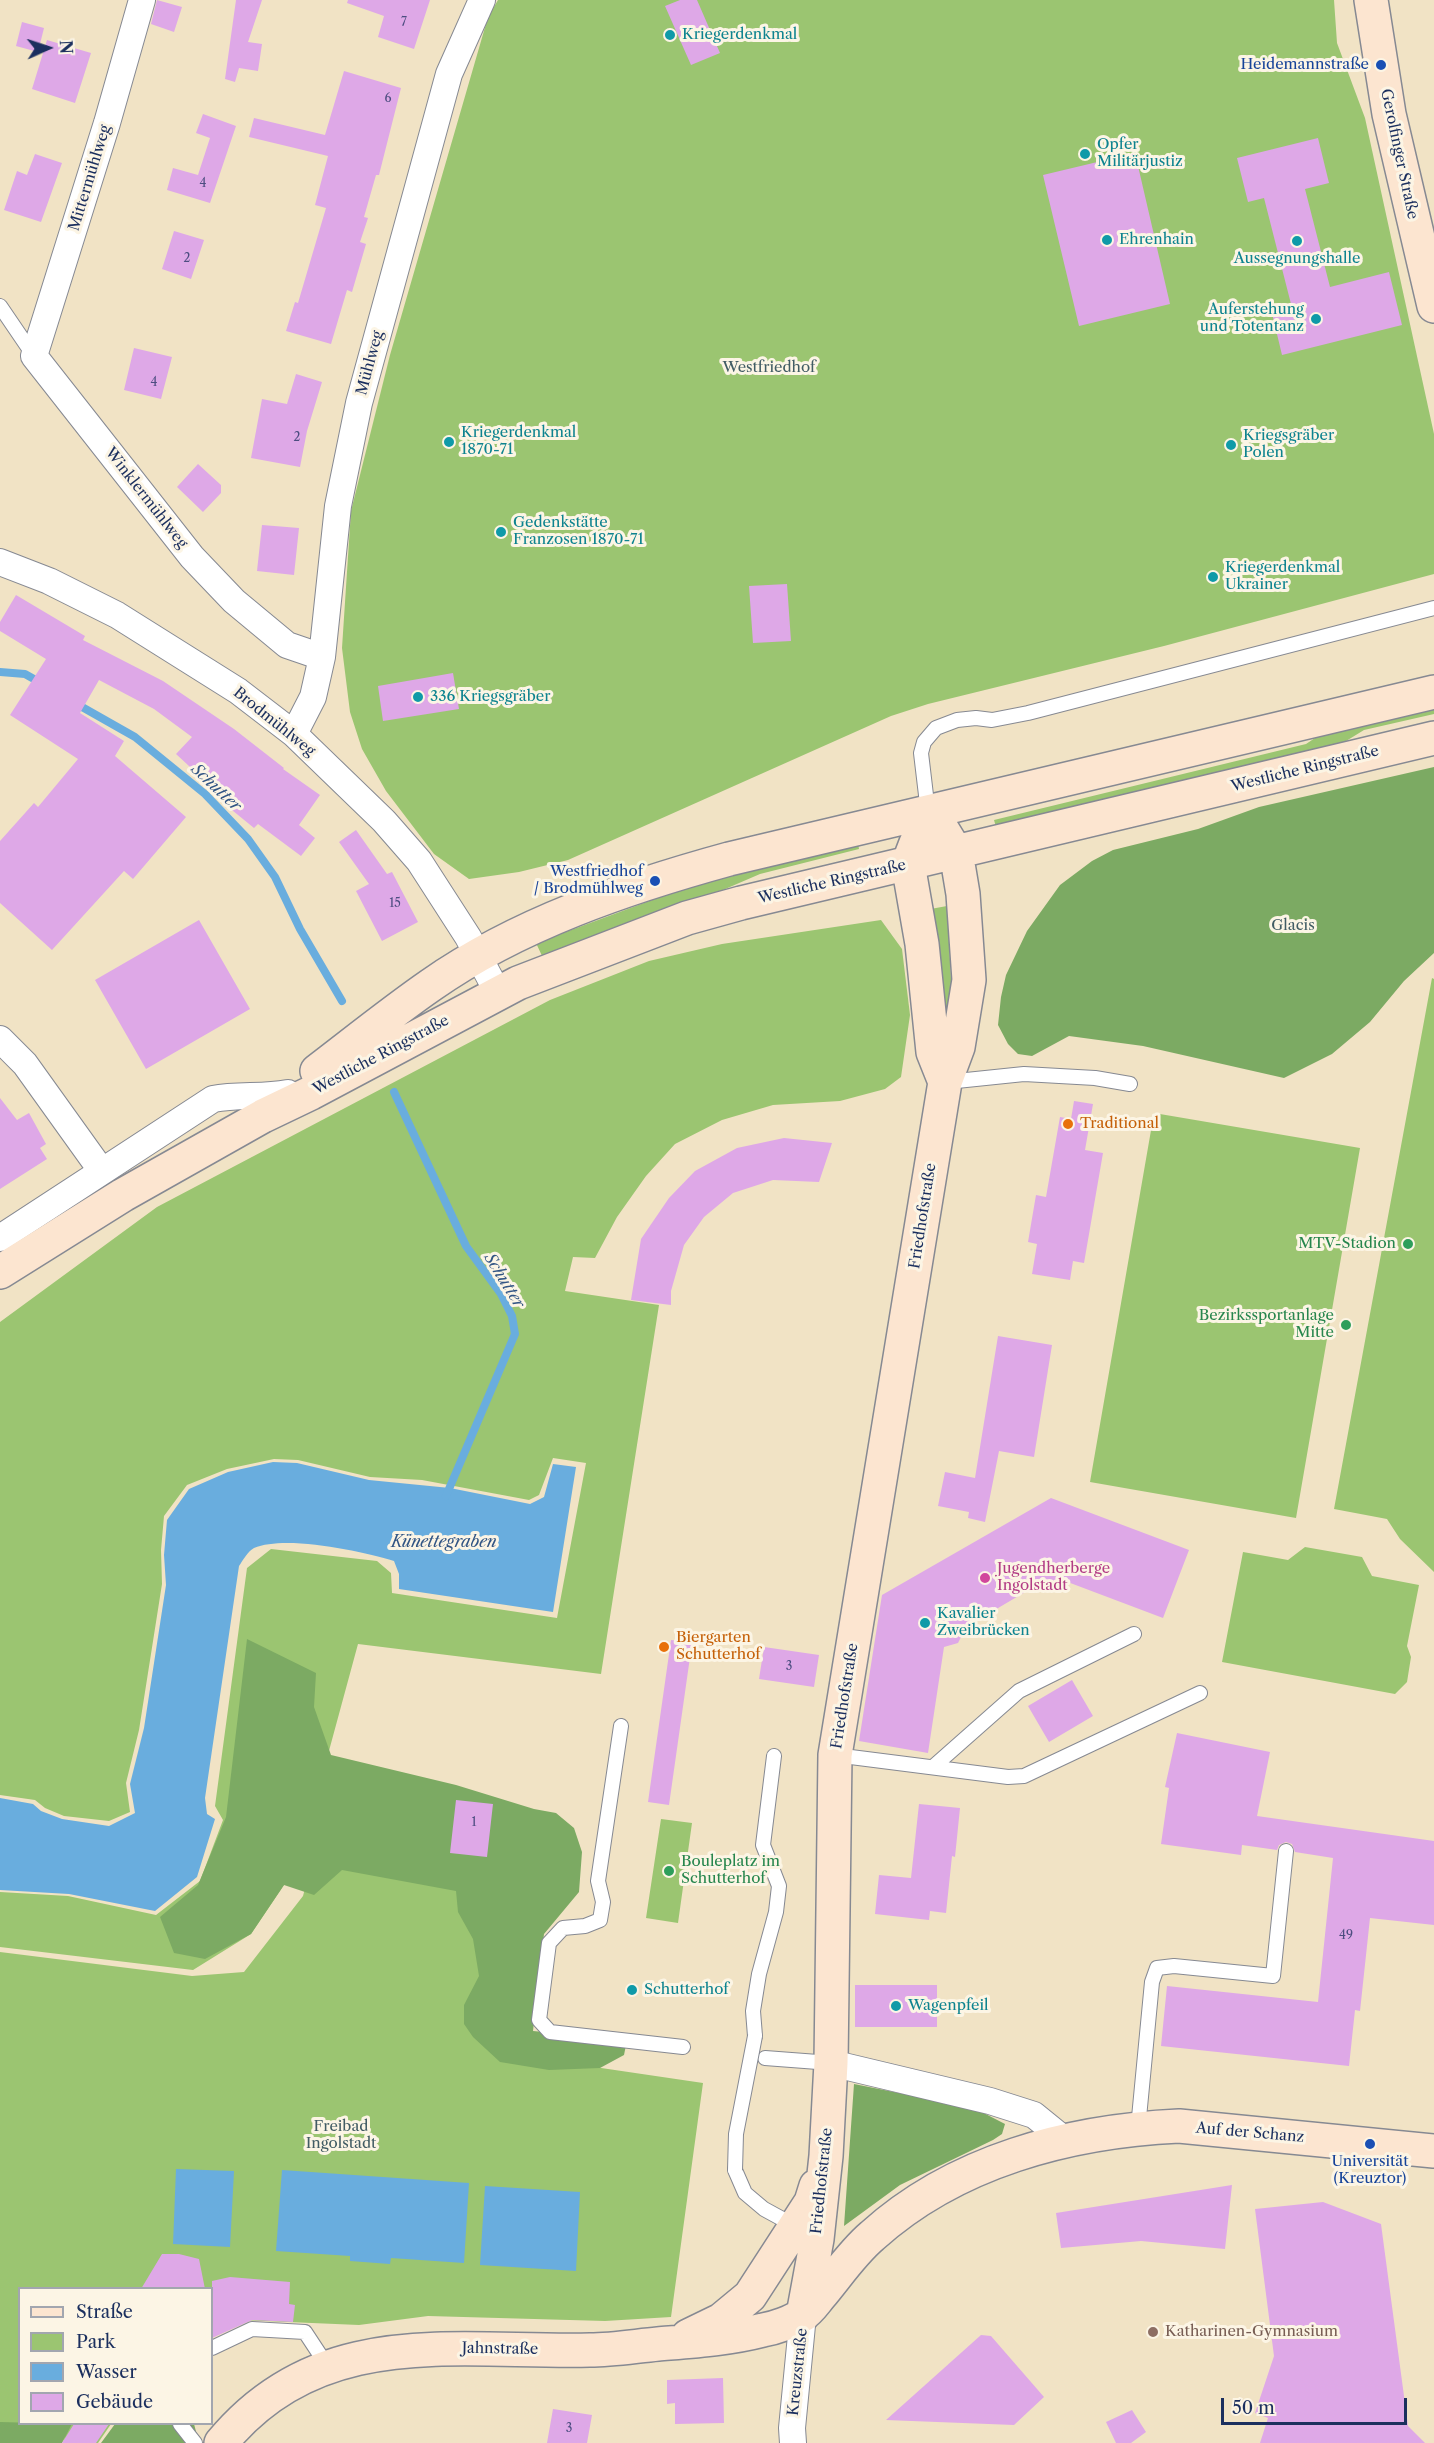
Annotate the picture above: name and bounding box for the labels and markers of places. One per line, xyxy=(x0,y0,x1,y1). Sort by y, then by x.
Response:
place label: Kriegerdenkmal xyxy=(682,26,797,44)
marker: Kriegerdenkmal xyxy=(663,28,677,42)
place label: Heidemannstraße xyxy=(1241,56,1369,74)
marker: Heidemannstraße xyxy=(1374,58,1388,72)
place label: Opfer Militärjustiz xyxy=(1097,136,1183,171)
marker: Opfer Militärjustiz xyxy=(1078,147,1092,161)
place label: Ehrenhain xyxy=(1119,231,1194,249)
marker: Ehrenhain xyxy=(1100,233,1114,247)
marker: Aussegnungshalle xyxy=(1290,234,1304,248)
place label: Aussegnungshalle xyxy=(1234,250,1360,268)
place label: Auferstehung und Totentanz xyxy=(1200,301,1304,336)
marker: Auferstehung und Totentanz xyxy=(1309,312,1323,326)
place label: Kriegerdenkmal 1870-71 xyxy=(461,424,576,459)
place label: Kriegsgräber Polen xyxy=(1243,427,1334,462)
marker: Kriegerdenkmal 1870-71 xyxy=(442,435,456,449)
marker: Kriegsgräber Polen xyxy=(1224,438,1238,452)
place label: Gedenkstätte Franzosen 1870-71 xyxy=(513,514,644,549)
marker: Gedenkstätte Franzosen 1870-71 xyxy=(494,525,508,539)
place label: Kriegerdenkmal Ukrainer xyxy=(1225,559,1340,594)
marker: Kriegerdenkmal Ukrainer xyxy=(1206,570,1220,584)
place label: 336 Kriegsgräber xyxy=(430,688,551,706)
marker: 336 Kriegsgräber xyxy=(411,690,425,704)
place label: Westfriedhof / Brodmühlweg xyxy=(534,863,643,898)
marker: Westfriedhof / Brodmühlweg xyxy=(648,874,662,888)
place label: Traditional xyxy=(1080,1115,1159,1133)
marker: Traditional xyxy=(1061,1117,1075,1131)
place label: MTV-Stadion xyxy=(1298,1235,1396,1253)
marker: MTV-Stadion xyxy=(1401,1237,1415,1251)
place label: Bezirkssportanlage Mitte xyxy=(1199,1307,1334,1342)
marker: Bezirkssportanlage Mitte xyxy=(1339,1318,1353,1332)
place label: Jugendherberge Ingolstadt xyxy=(997,1560,1110,1595)
marker: Jugendherberge Ingolstadt xyxy=(978,1571,992,1585)
place label: Kavalier Zweibrücken xyxy=(937,1605,1030,1640)
marker: Kavalier Zweibrücken xyxy=(918,1616,932,1630)
place label: Biergarten Schutterhof xyxy=(676,1629,761,1664)
marker: Biergarten Schutterhof xyxy=(657,1640,671,1654)
place label: Bouleplatz im Schutterhof xyxy=(681,1853,780,1888)
marker: Bouleplatz im Schutterhof xyxy=(662,1864,676,1878)
place label: Schutterhof xyxy=(644,1981,729,1999)
marker: Schutterhof xyxy=(625,1983,639,1997)
place label: Wagenpfeil xyxy=(908,1997,988,2015)
marker: Wagenpfeil xyxy=(889,1999,903,2013)
marker: Universität (Kreuztor) xyxy=(1363,2137,1377,2151)
place label: Universität (Kreuztor) xyxy=(1331,2153,1409,2188)
place label: Katharinen-Gymnasium xyxy=(1165,2323,1338,2341)
marker: Katharinen-Gymnasium xyxy=(1146,2325,1160,2339)

